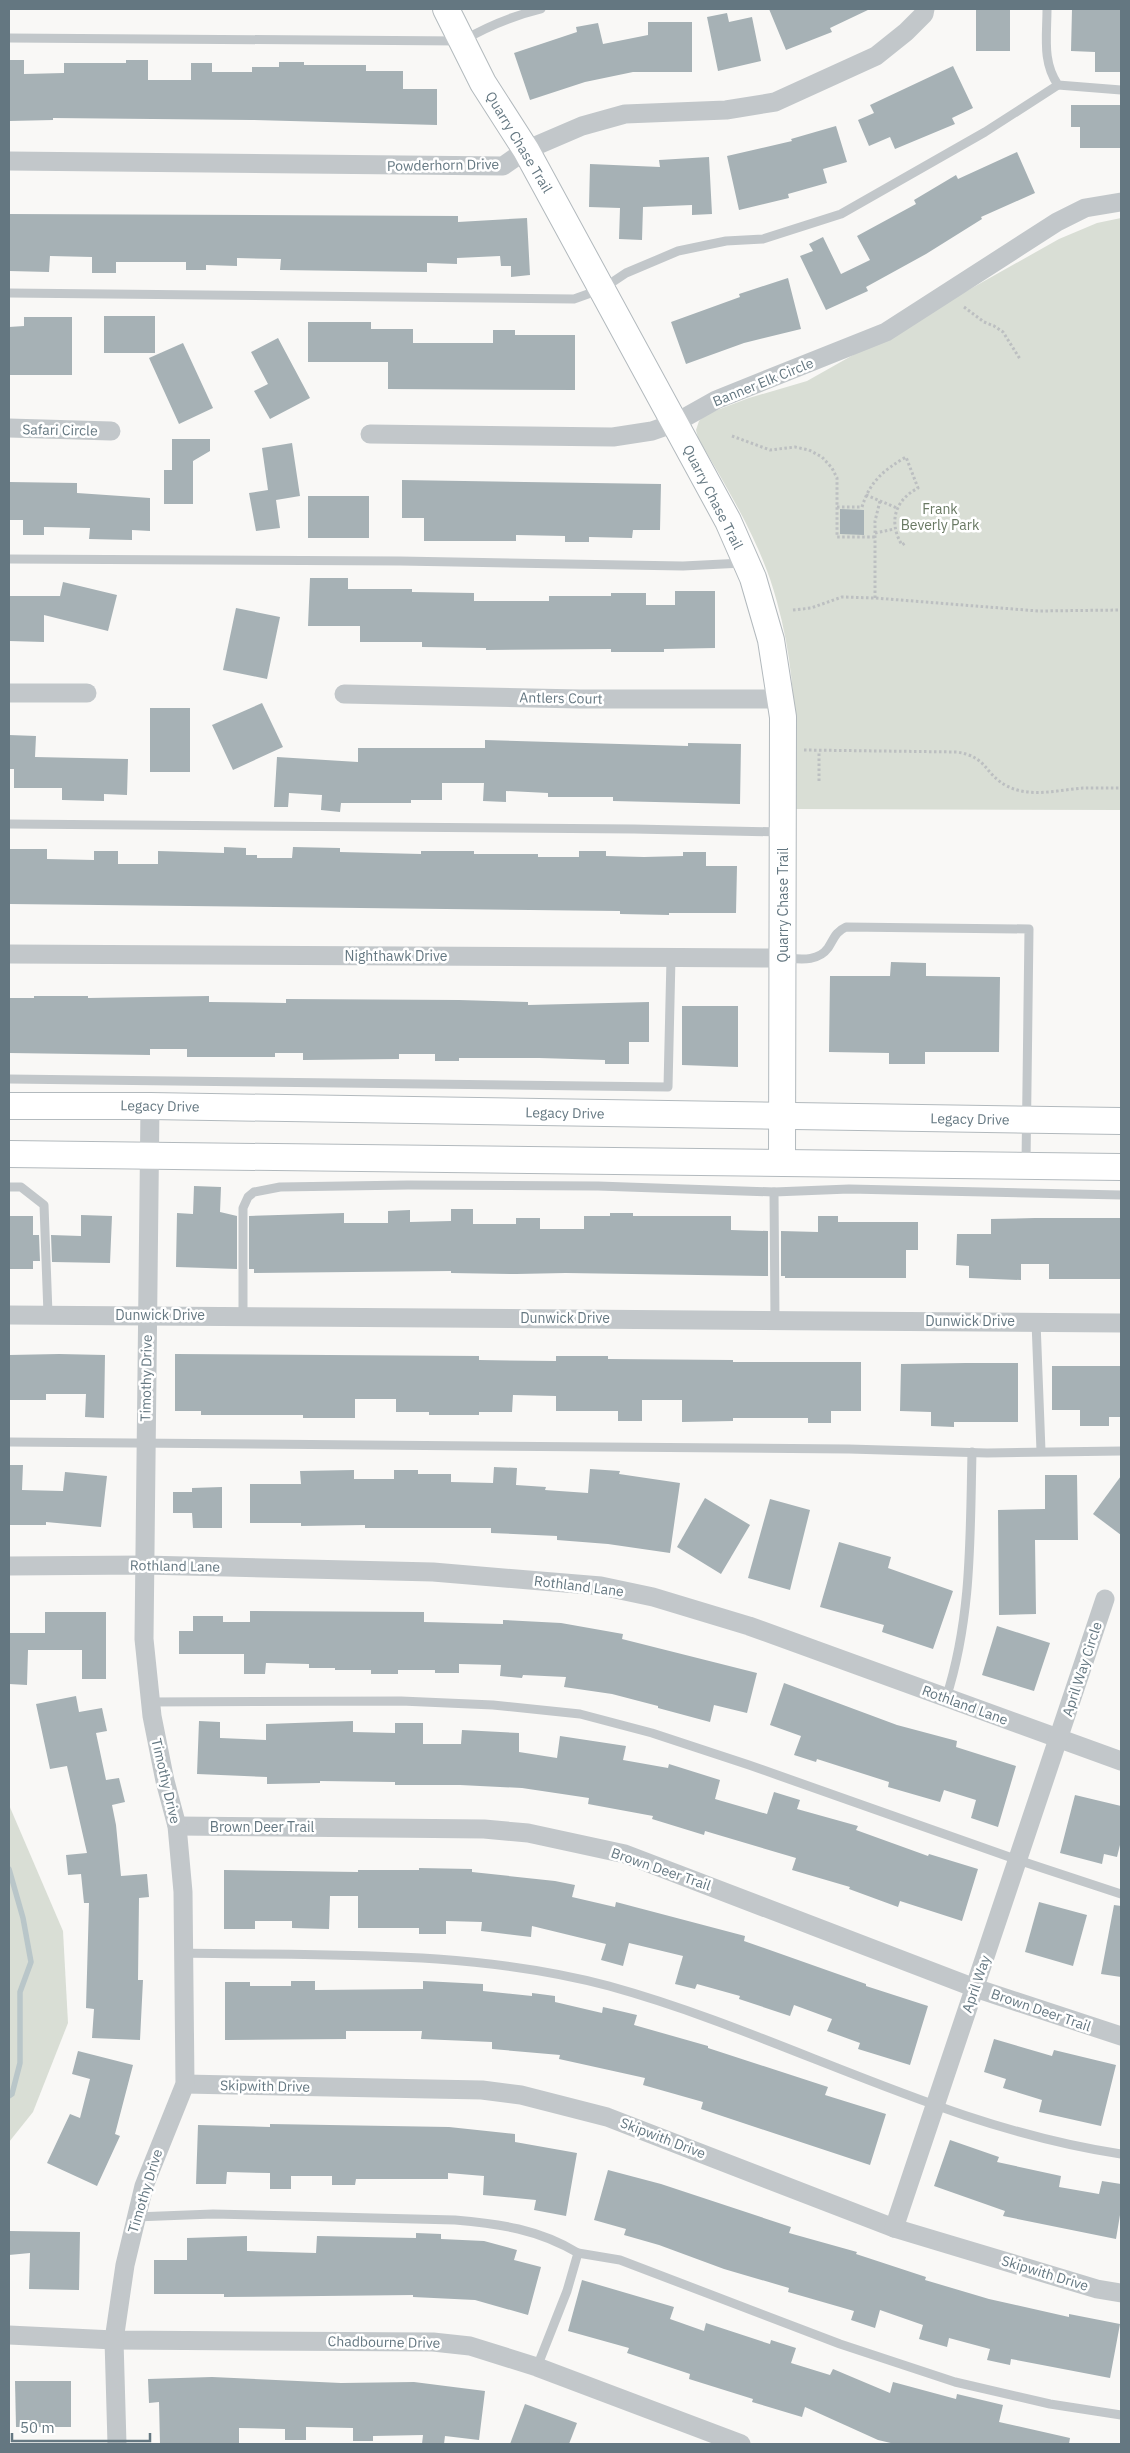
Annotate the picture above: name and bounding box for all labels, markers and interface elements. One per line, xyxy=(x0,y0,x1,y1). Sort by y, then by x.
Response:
street label: Quarry Chase Trail xyxy=(482,88,556,196)
street label: Powderhorn Drive xyxy=(387,155,500,175)
street label: Banner Elk Circle xyxy=(710,353,816,410)
street label: Safari Circle xyxy=(22,420,98,440)
street label: Quarry Chase Trail xyxy=(679,442,747,553)
park label: Frank Beverly Park xyxy=(901,500,980,534)
street label: Antlers Court xyxy=(519,688,603,708)
street label: Quarry Chase Trail xyxy=(774,847,792,963)
street label: Nighthawk Drive xyxy=(345,947,448,965)
street label: Legacy Drive xyxy=(120,1096,200,1116)
street label: Legacy Drive xyxy=(525,1103,605,1123)
street label: Legacy Drive xyxy=(930,1109,1010,1129)
street label: Dunwick Drive xyxy=(115,1306,205,1324)
street label: Dunwick Drive xyxy=(520,1309,610,1327)
street label: Dunwick Drive xyxy=(925,1312,1015,1330)
street label: Timothy Drive xyxy=(136,1334,156,1422)
street label: Rothland Lane xyxy=(130,1556,221,1576)
street label: Rothland Lane xyxy=(533,1572,625,1600)
street label: April Way Circle xyxy=(1058,1619,1106,1719)
street label: Rothland Lane xyxy=(920,1681,1011,1729)
street label: Timothy Drive xyxy=(147,1737,185,1826)
street label: Brown Deer Trail xyxy=(210,1818,314,1836)
street label: Brown Deer Trail xyxy=(609,1843,713,1895)
street label: April Way xyxy=(958,1953,994,2015)
street label: Brown Deer Trail xyxy=(989,1984,1093,2036)
street label: Skipwith Drive xyxy=(220,2076,310,2096)
street label: Skipwith Drive xyxy=(618,2113,709,2163)
street label: Timothy Drive xyxy=(124,2146,166,2235)
street label: Skipwith Drive xyxy=(999,2251,1091,2295)
street label: Chadbourne Drive xyxy=(327,2332,441,2352)
scale bar xyxy=(12,2410,150,2442)
text: 50 m xyxy=(20,2418,55,2437)

